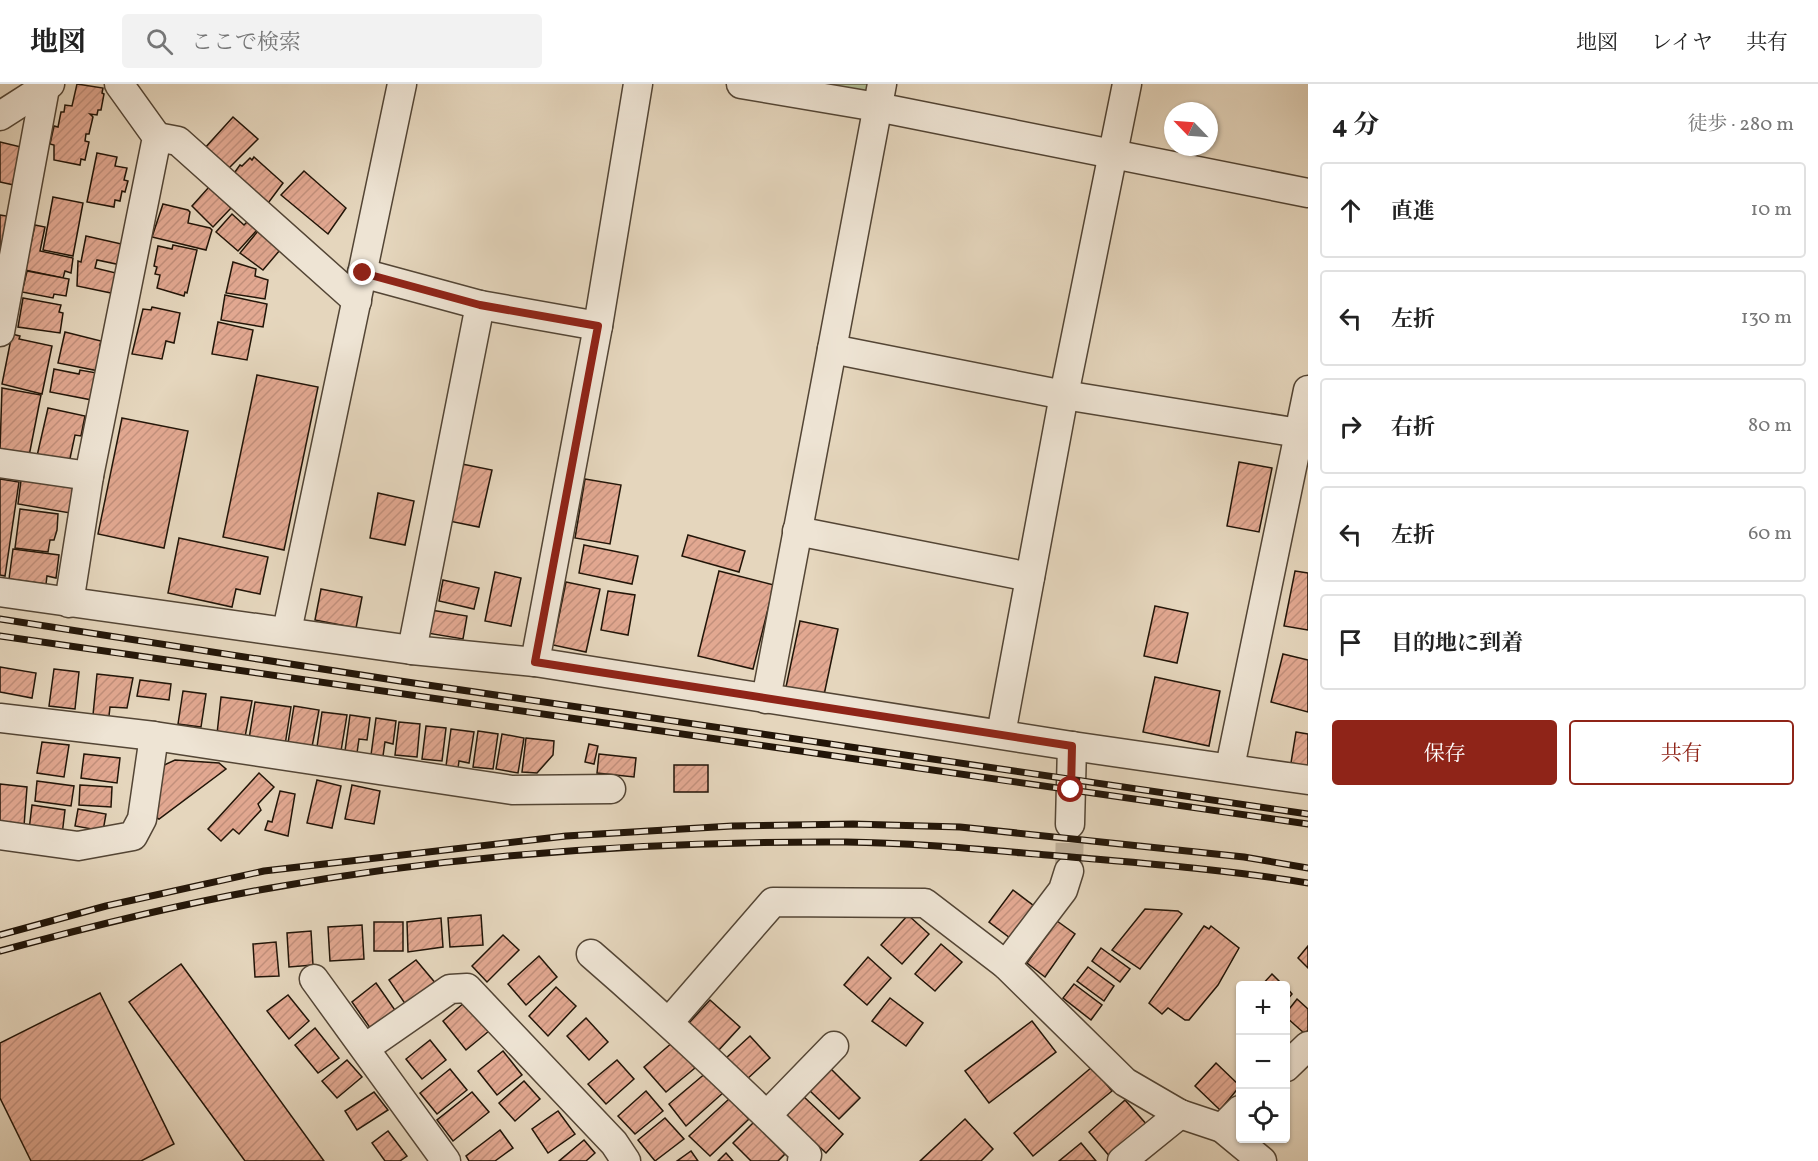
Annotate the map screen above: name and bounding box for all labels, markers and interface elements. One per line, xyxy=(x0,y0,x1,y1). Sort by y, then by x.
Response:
search box xyxy=(122,14,542,68)
text: 地図 xyxy=(30,24,86,63)
icon: search xyxy=(143,25,176,58)
text: ここで検索 xyxy=(191,28,301,59)
text: 地図 xyxy=(1576,29,1618,58)
text: レイヤ xyxy=(1651,29,1713,58)
text: 共有 xyxy=(1746,29,1788,58)
north arrow xyxy=(1164,102,1218,156)
text: 4 分 xyxy=(1332,108,1379,144)
text: 徒歩 · 280 m xyxy=(1687,111,1794,139)
icon: ahead xyxy=(1334,194,1367,227)
text: 10 m xyxy=(1751,196,1792,224)
text: 直進 xyxy=(1391,197,1435,228)
route end xyxy=(349,259,375,285)
icon: left xyxy=(1334,302,1367,335)
text: 130 m xyxy=(1741,304,1792,332)
text: 左折 xyxy=(1391,305,1435,336)
icon: right xyxy=(1334,410,1367,443)
text: 80 m xyxy=(1748,412,1792,440)
text: 右折 xyxy=(1391,413,1435,444)
icon: left xyxy=(1334,518,1367,551)
text: 60 m xyxy=(1748,520,1792,548)
text: 左折 xyxy=(1391,521,1435,552)
icon: arrive xyxy=(1334,626,1367,659)
text: 目的地に到着 xyxy=(1391,629,1523,660)
button: 保存 xyxy=(1332,720,1557,785)
button: 共有 xyxy=(1569,720,1794,785)
route start xyxy=(1057,776,1083,802)
map controls xyxy=(1236,981,1290,1143)
button: + xyxy=(1236,981,1290,1035)
button: − xyxy=(1236,1035,1290,1089)
button: locate xyxy=(1236,1089,1290,1143)

